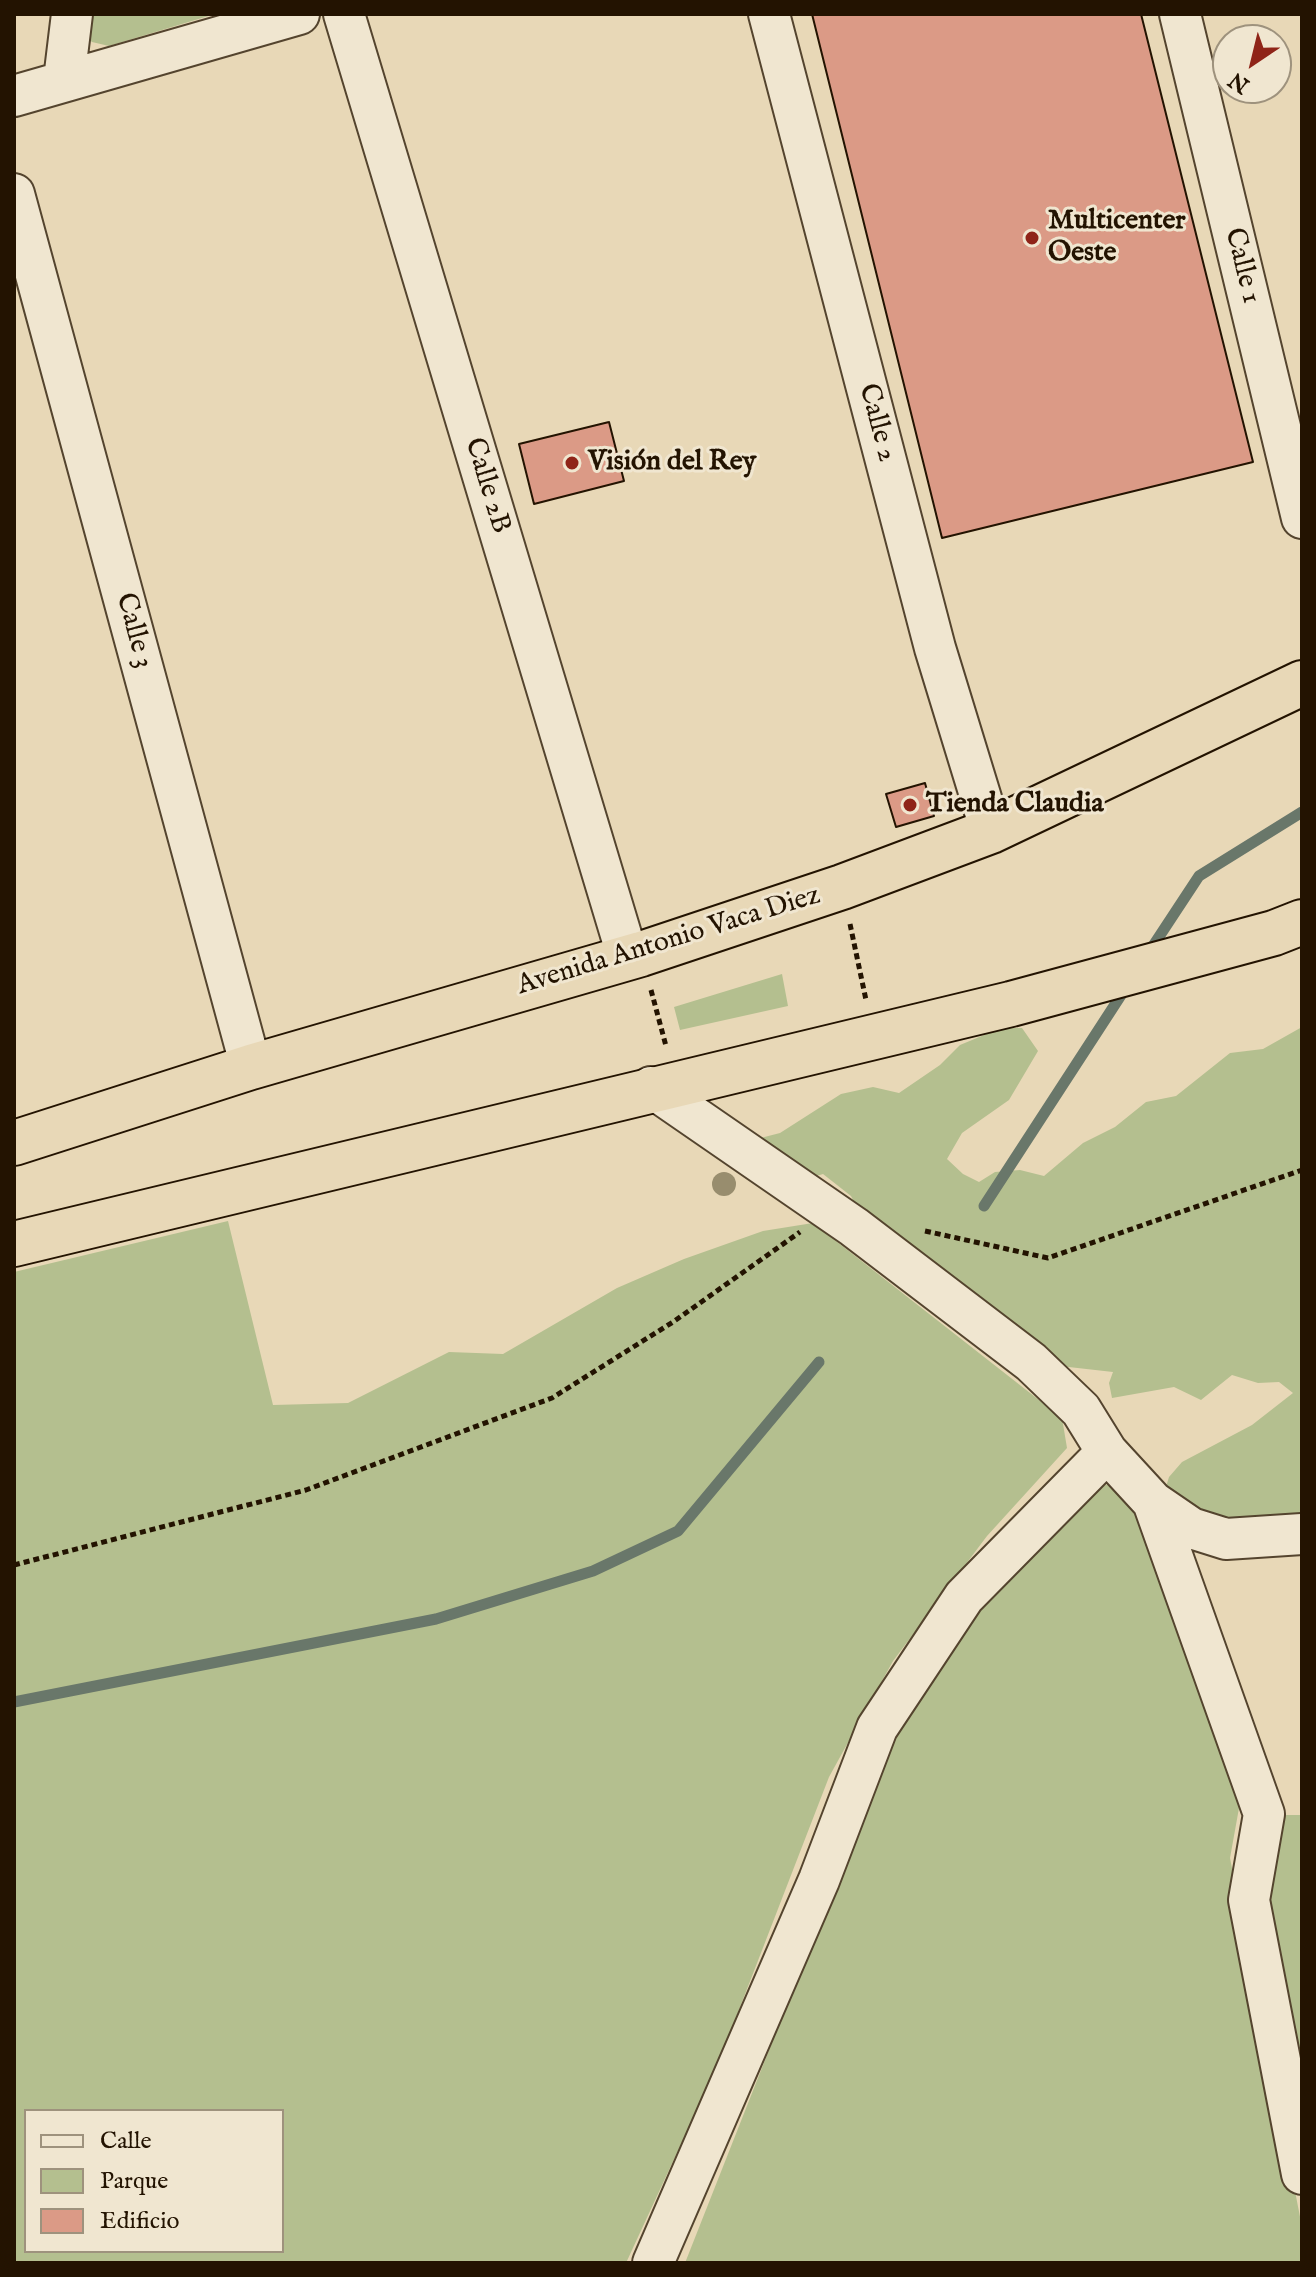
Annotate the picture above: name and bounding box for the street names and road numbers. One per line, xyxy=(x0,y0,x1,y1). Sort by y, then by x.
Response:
street label: Calle 1 xyxy=(1215,225,1267,307)
street label: Calle 2 xyxy=(849,380,903,466)
street label: Calle 2B xyxy=(456,434,516,538)
street label: Calle 3 xyxy=(107,590,159,672)
street label: Avenida Antonio Vaca Diez xyxy=(513,880,825,1004)

